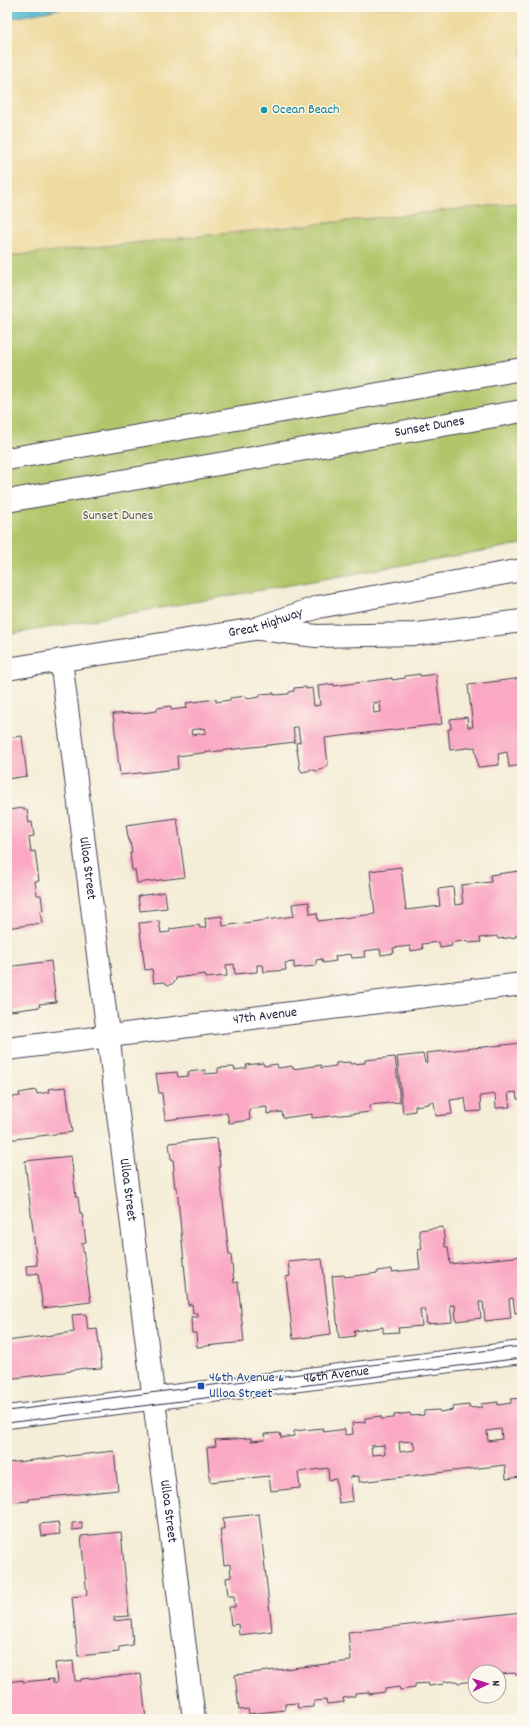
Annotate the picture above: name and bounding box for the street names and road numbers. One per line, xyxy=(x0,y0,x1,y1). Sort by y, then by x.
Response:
street label: Sunset Dunes xyxy=(393,411,466,443)
street label: Great Highway xyxy=(227,603,306,643)
street label: Ulloa Street xyxy=(73,836,101,901)
street label: 47th Avenue xyxy=(232,1002,298,1030)
street label: Ulloa Street xyxy=(114,1157,141,1223)
street label: 46th Avenue xyxy=(302,1361,370,1389)
street label: Ulloa Street xyxy=(154,1479,182,1544)

